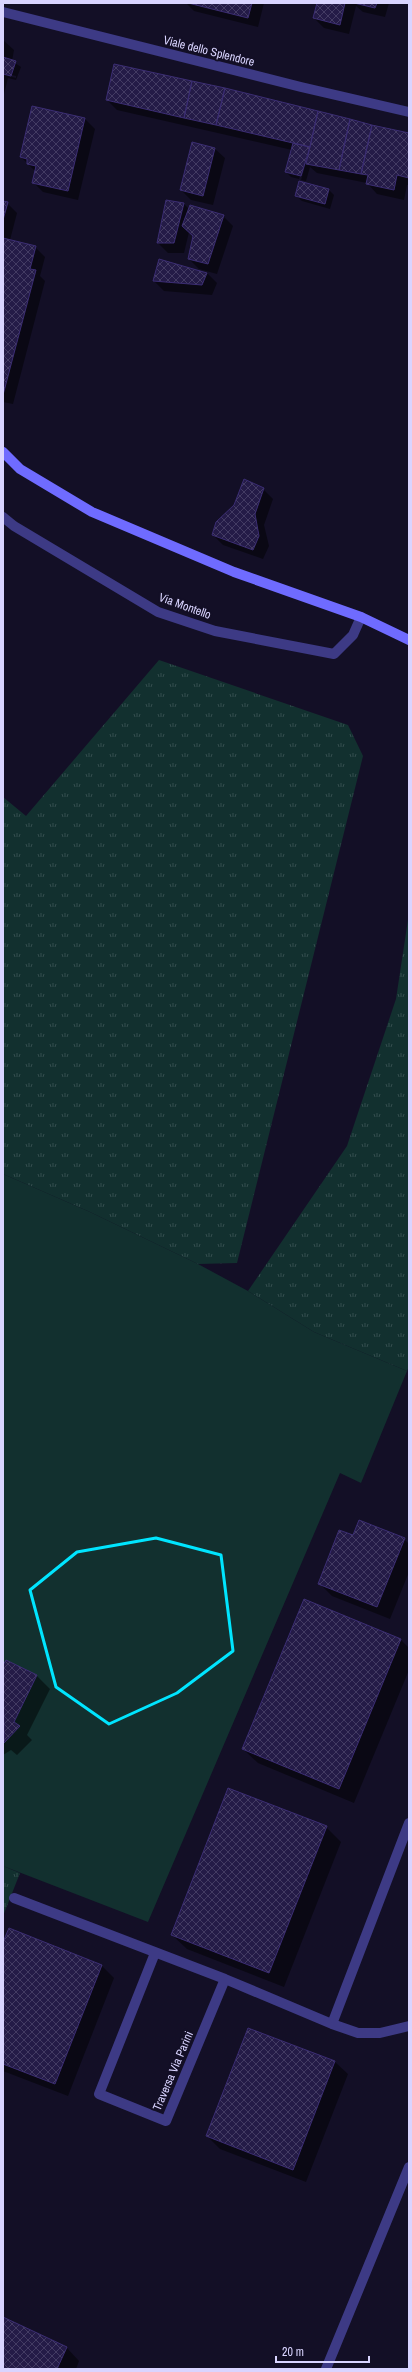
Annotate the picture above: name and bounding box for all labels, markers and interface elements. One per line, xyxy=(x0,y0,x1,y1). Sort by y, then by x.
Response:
street label: Viale dello Splendore xyxy=(162,32,256,70)
street label: Via Montello xyxy=(157,589,213,623)
street label: Traversa Via Parini xyxy=(149,2029,197,2113)
scale bar xyxy=(276,2338,369,2364)
text: 20 m xyxy=(282,2344,304,2360)

